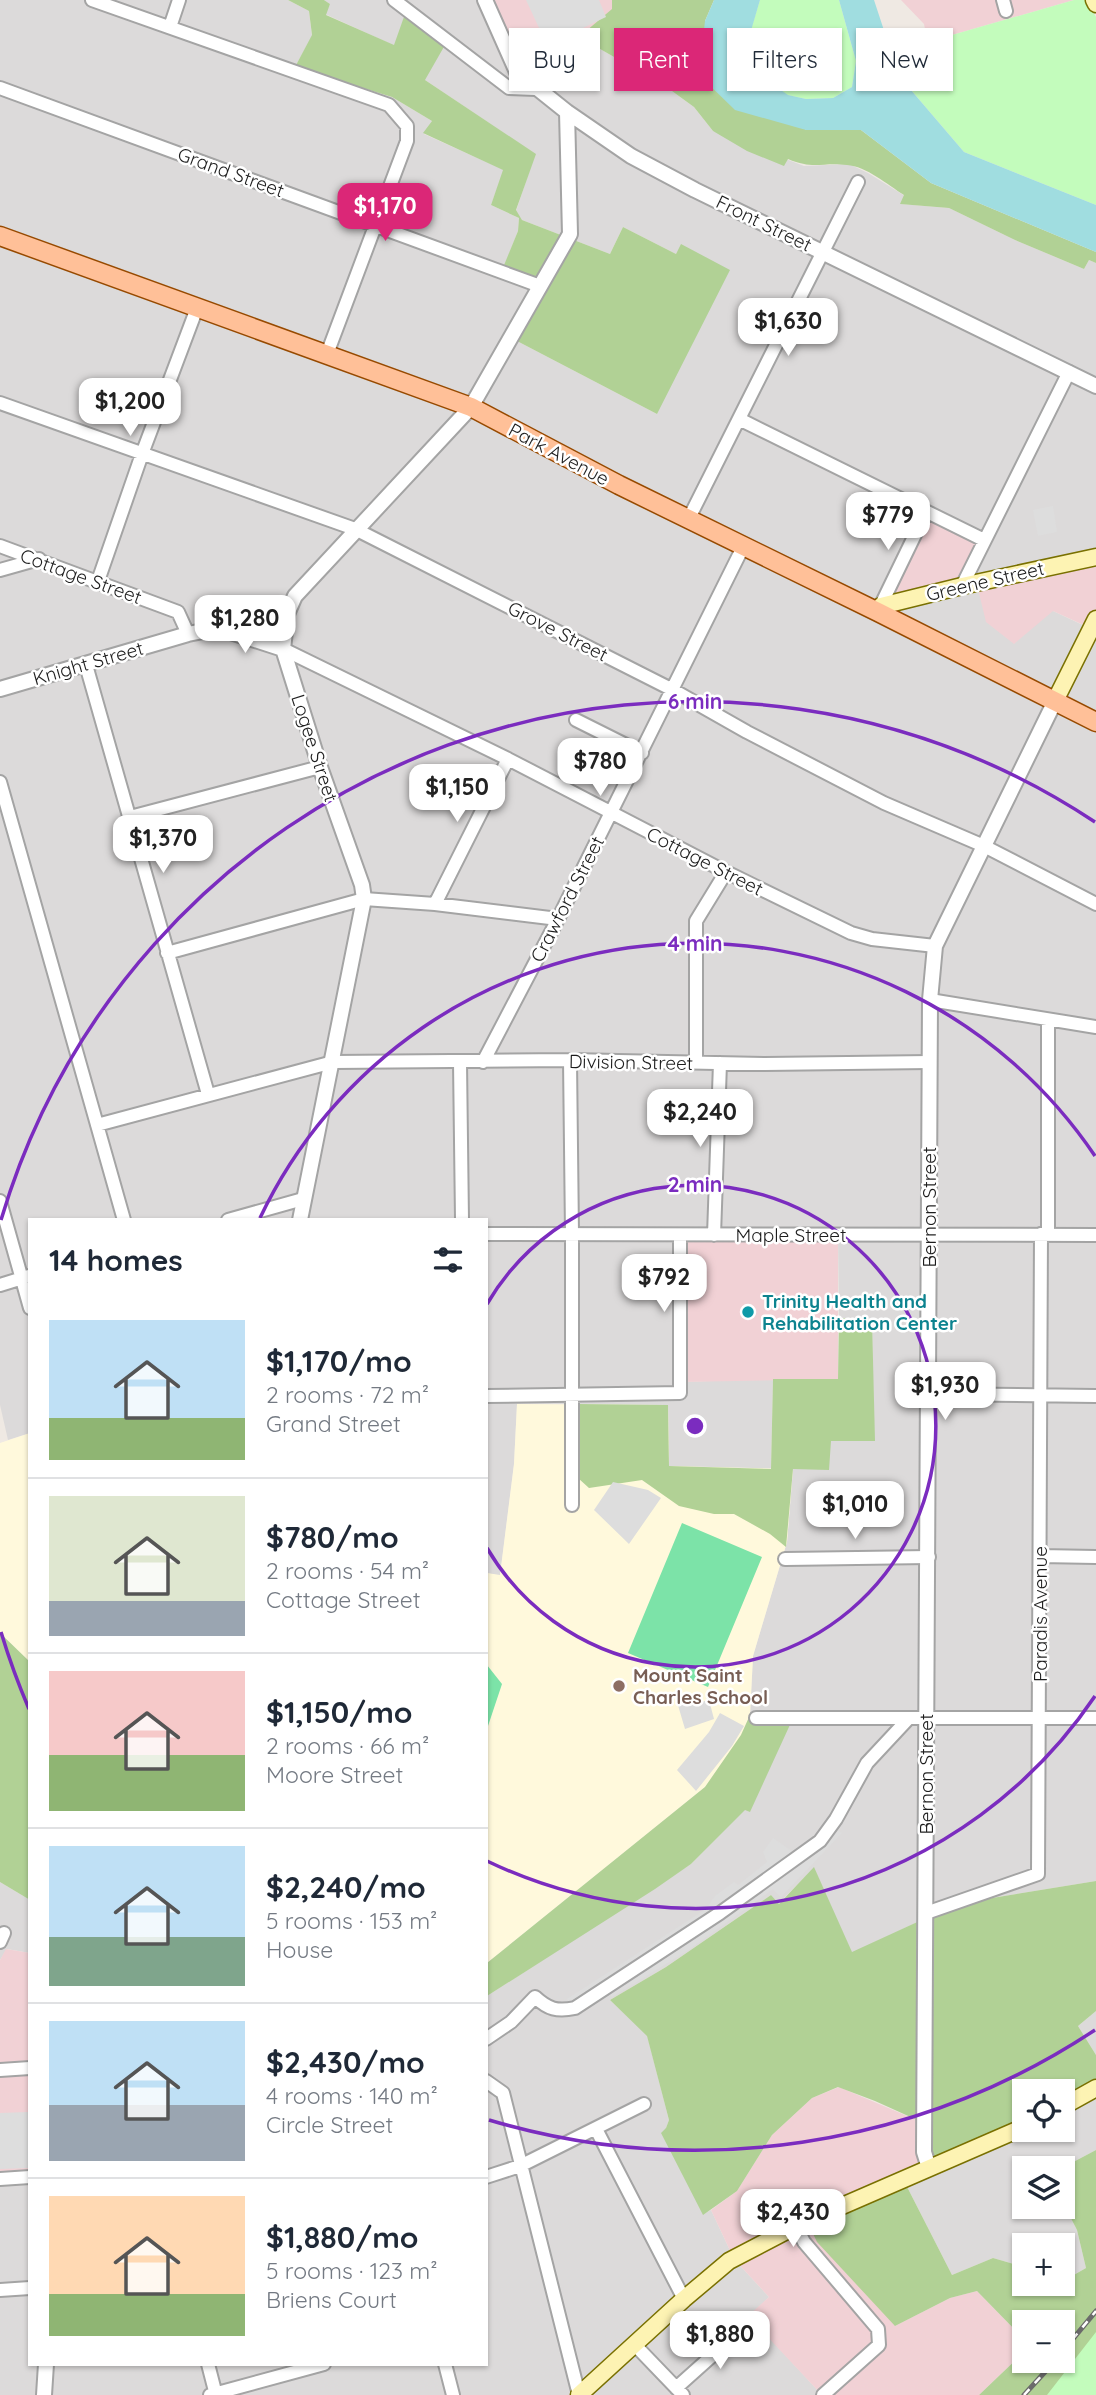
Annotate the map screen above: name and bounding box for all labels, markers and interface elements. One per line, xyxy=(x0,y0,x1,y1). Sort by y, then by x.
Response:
chip: Buy xyxy=(509,28,600,91)
chip: Rent xyxy=(614,28,713,91)
chip: Filters xyxy=(727,28,842,91)
chip: New xyxy=(856,28,953,91)
street label: Grand Street xyxy=(175,142,287,202)
pin: $1,170 xyxy=(328,184,442,243)
street label: Front Street xyxy=(712,190,816,256)
text: $1,170 xyxy=(353,191,417,220)
pin: $1,630 xyxy=(731,298,845,358)
text: $1,630 xyxy=(754,306,822,335)
pin: $1,200 xyxy=(73,378,187,438)
text: $1,200 xyxy=(95,386,165,415)
street label: Park Avenue xyxy=(505,417,613,491)
pin: $779 xyxy=(847,492,929,552)
text: $779 xyxy=(862,500,914,529)
street label: Cottage Street xyxy=(17,543,145,609)
street label: Greene Street xyxy=(924,556,1046,606)
street label: Grove Street xyxy=(504,595,612,667)
pin: $1,280 xyxy=(188,596,302,655)
text: $1,280 xyxy=(211,603,279,632)
street label: Knight Street xyxy=(30,636,146,690)
text: 6 min xyxy=(668,688,722,714)
street label: Logee Street xyxy=(286,691,344,805)
pin: $780 xyxy=(559,738,641,798)
text: $780 xyxy=(573,746,627,775)
pin: $1,150 xyxy=(400,764,514,824)
text: $1,150 xyxy=(425,772,489,801)
pin: $1,370 xyxy=(106,816,220,875)
street label: Cottage Street xyxy=(643,821,767,901)
text: $1,370 xyxy=(129,823,197,852)
street label: Crawford Street xyxy=(525,832,609,966)
text: 4 min xyxy=(667,930,723,956)
street label: Division Street xyxy=(569,1049,693,1075)
pin: $2,240 xyxy=(643,1090,757,1149)
text: $2,240 xyxy=(663,1097,737,1126)
street label: Bernon Street xyxy=(917,1147,941,1267)
text: 2 min xyxy=(668,1171,722,1197)
street label: Maple Street xyxy=(736,1223,846,1247)
text: 14 homes xyxy=(49,1241,183,1279)
icon: filters xyxy=(429,1241,467,1279)
pin: $792 xyxy=(623,1254,705,1314)
text: $792 xyxy=(638,1262,690,1291)
place label: Trinity Health and Rehabilitation Center xyxy=(762,1289,957,1335)
marker: Trinity Health and Rehabilitation Center xyxy=(740,1304,756,1320)
text: $1,170/mo xyxy=(266,1342,412,1380)
icon: home xyxy=(105,1348,189,1432)
pin: $1,930 xyxy=(888,1362,1002,1422)
text: $1,930 xyxy=(911,1370,979,1399)
text: 2 rooms · 72 m² xyxy=(266,1380,429,1409)
text: Grand Street xyxy=(266,1409,401,1438)
centre of rings xyxy=(683,1414,707,1438)
pin: $1,010 xyxy=(798,1482,912,1541)
text: $1,010 xyxy=(822,1489,888,1518)
text: $780/mo xyxy=(266,1518,399,1556)
icon: home xyxy=(105,1524,189,1608)
street label: Paradis Avenue xyxy=(1028,1546,1052,1682)
text: 2 rooms · 54 m² xyxy=(266,1556,429,1585)
text: Cottage Street xyxy=(266,1585,420,1614)
place label: Mount Saint Charles School xyxy=(633,1663,768,1709)
marker: Mount Saint Charles School xyxy=(611,1678,627,1694)
text: $1,150/mo xyxy=(266,1693,413,1731)
icon: home xyxy=(105,1699,189,1783)
street label: Bernon Street xyxy=(914,1714,938,1834)
text: 2 rooms · 66 m² xyxy=(266,1731,429,1760)
text: Moore Street xyxy=(266,1760,403,1789)
text: $2,240/mo xyxy=(266,1868,426,1906)
icon: home xyxy=(105,1874,189,1958)
text: 5 rooms · 153 m² xyxy=(266,1906,437,1935)
text: House xyxy=(266,1935,333,1964)
text: $2,430/mo xyxy=(266,2043,425,2081)
icon: home xyxy=(105,2049,189,2133)
map controls xyxy=(1012,2079,1075,2373)
button: locate xyxy=(1012,2079,1075,2142)
text: 4 rooms · 140 m² xyxy=(266,2081,438,2110)
text: Circle Street xyxy=(266,2110,393,2139)
button: layers xyxy=(1012,2156,1075,2219)
pin: $2,430 xyxy=(736,2190,850,2249)
text: $2,430 xyxy=(756,2197,830,2226)
text: $1,880/mo xyxy=(266,2218,419,2256)
icon: home xyxy=(105,2224,189,2308)
button: + xyxy=(1012,2233,1075,2296)
text: 5 rooms · 123 m² xyxy=(266,2256,438,2285)
text: Briens Court xyxy=(266,2285,397,2314)
button: − xyxy=(1012,2310,1075,2373)
pin: $1,880 xyxy=(663,2312,777,2371)
text: $1,880 xyxy=(686,2319,754,2348)

